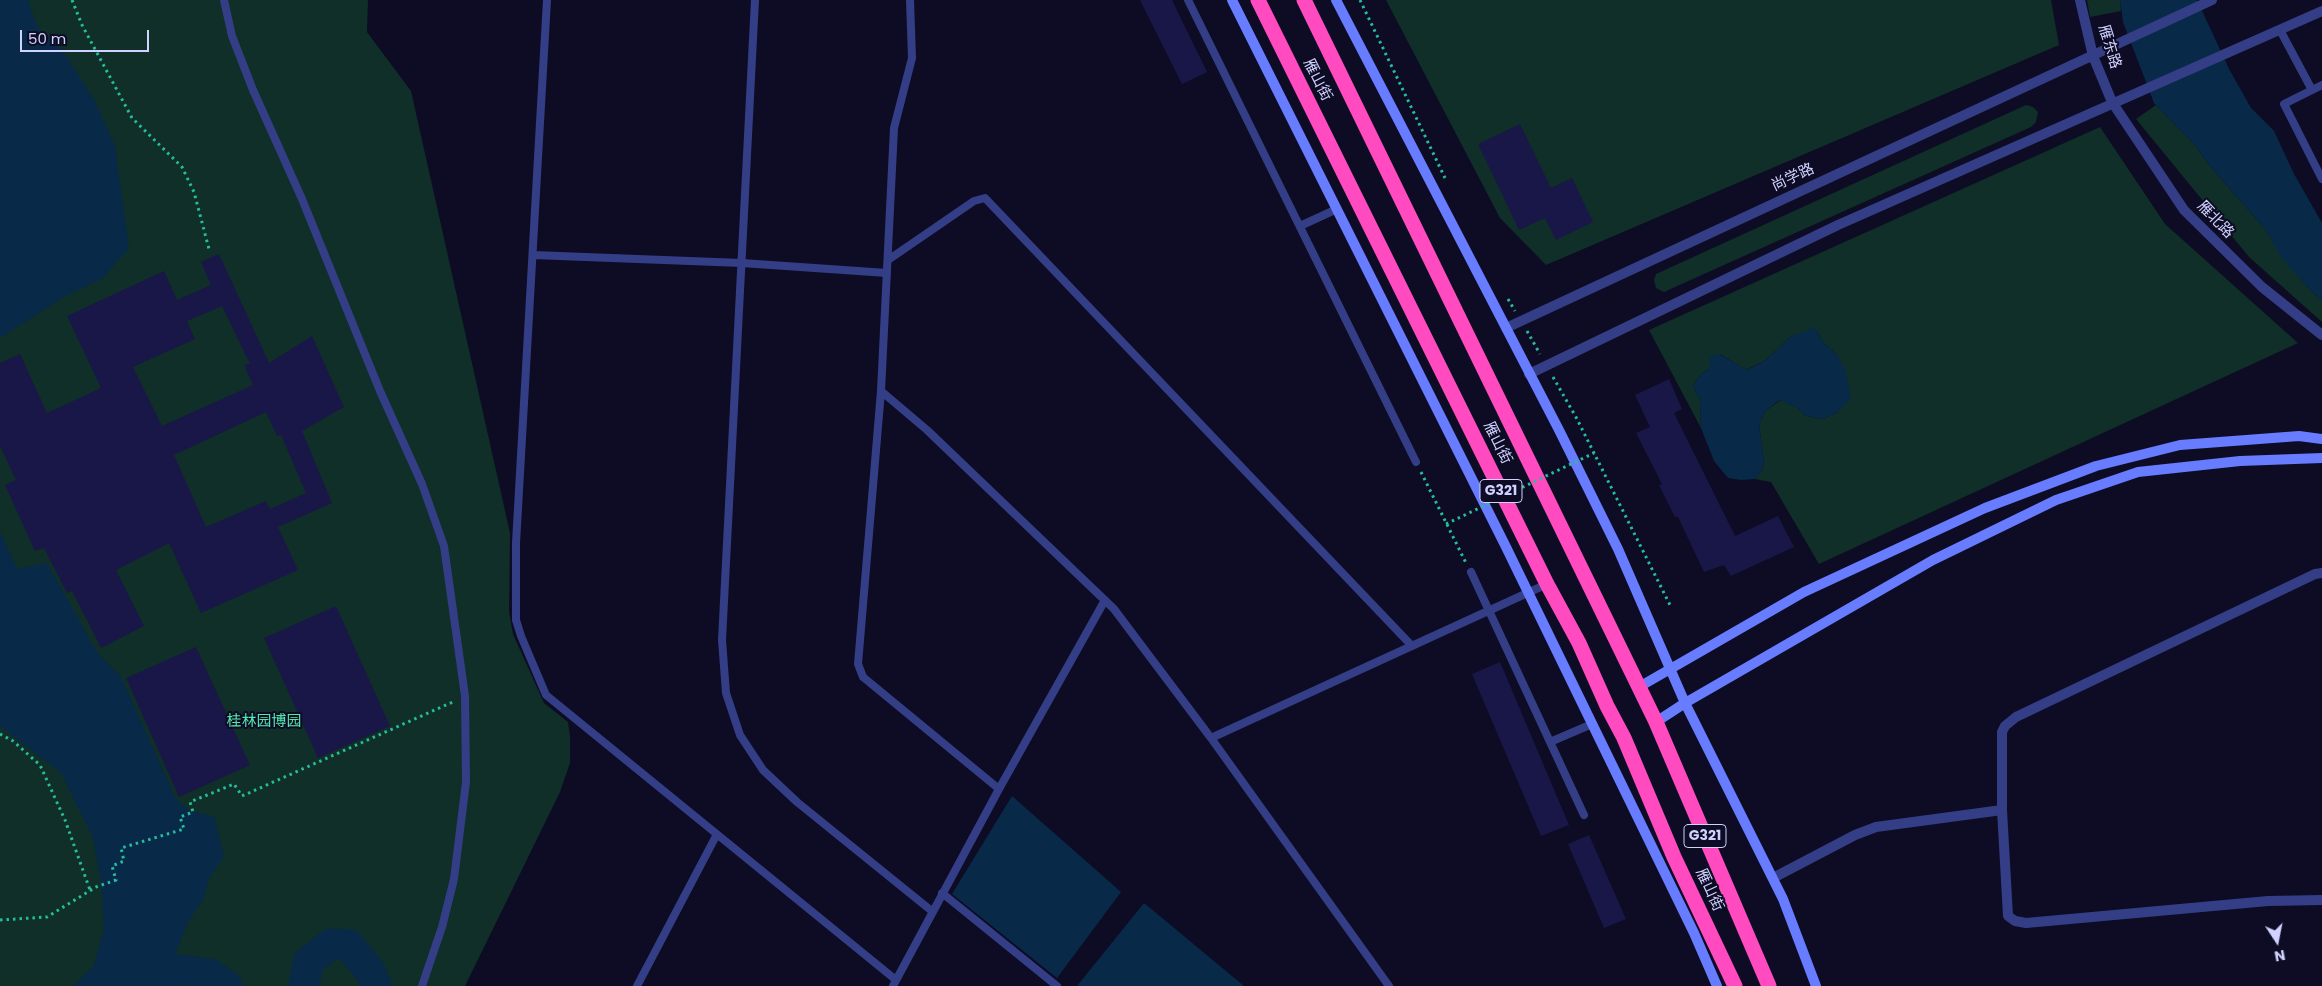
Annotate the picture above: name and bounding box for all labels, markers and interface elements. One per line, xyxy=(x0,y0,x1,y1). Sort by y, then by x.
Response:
scale bar xyxy=(22,20,151,52)
street label: 雁东路 xyxy=(2094,23,2124,71)
text: 50 m xyxy=(28,28,66,49)
street label: 雁山街 xyxy=(1299,56,1335,104)
street label: 尚学路 xyxy=(1769,160,1817,196)
street label: 雁北路 xyxy=(2193,198,2237,242)
street label: 雁山街 xyxy=(1479,419,1515,467)
road number: G321 xyxy=(1480,480,1522,502)
park label: 桂林园博园 xyxy=(227,713,301,731)
road number: G321 xyxy=(1684,824,1726,848)
street label: 雁山街 xyxy=(1691,866,1727,914)
north arrow xyxy=(2252,916,2302,966)
text: N xyxy=(2273,945,2287,967)

